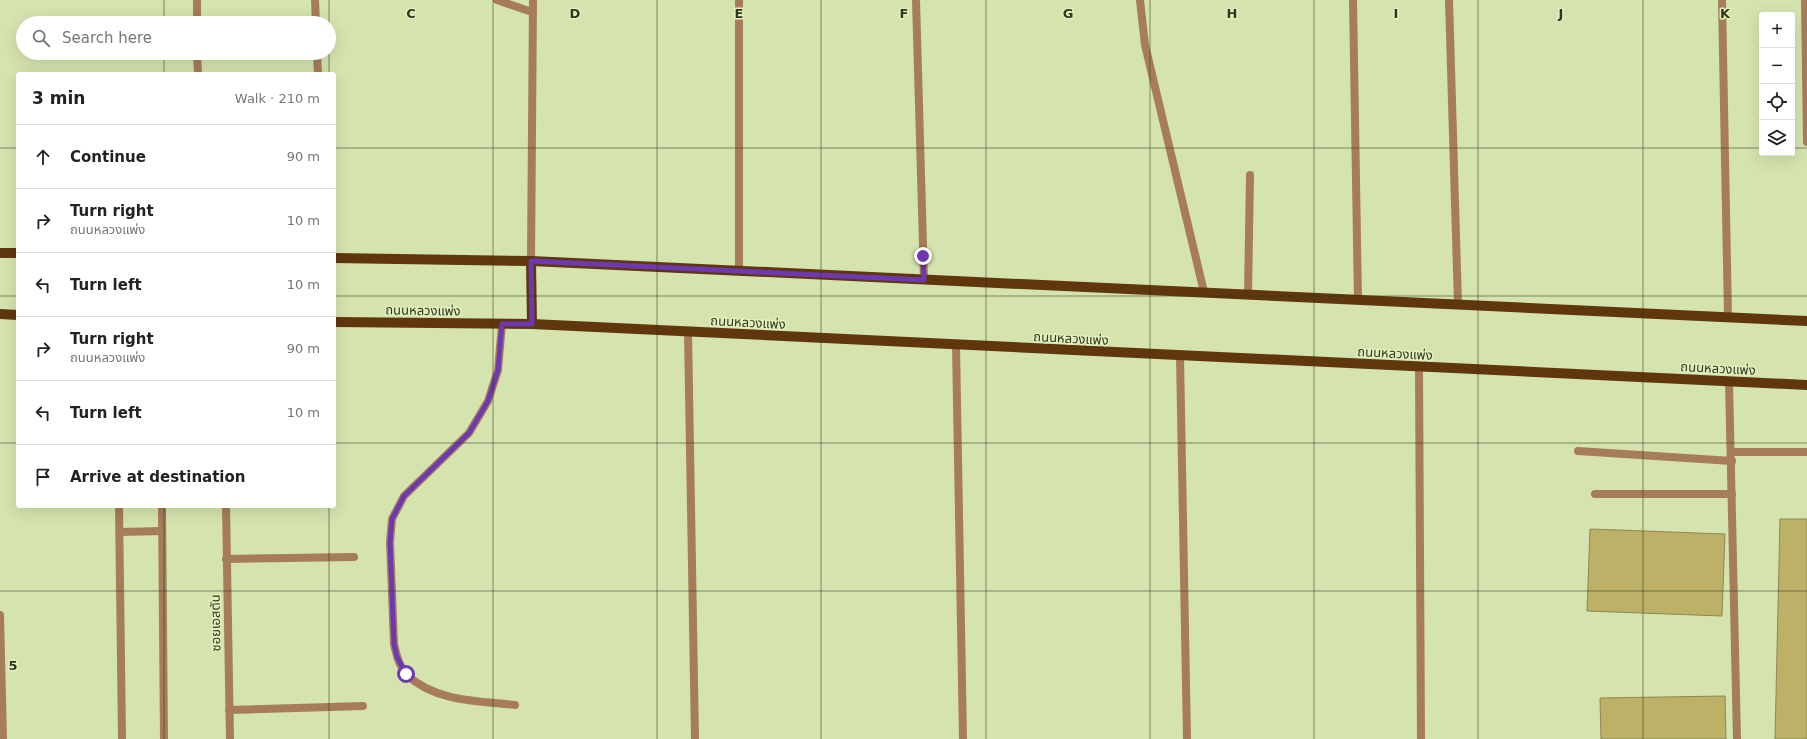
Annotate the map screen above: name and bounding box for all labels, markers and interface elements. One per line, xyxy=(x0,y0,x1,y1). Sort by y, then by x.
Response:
text: C xyxy=(406,6,416,21)
text: D xyxy=(570,6,581,21)
text: E xyxy=(735,6,743,21)
text: F xyxy=(900,6,908,21)
text: G xyxy=(1063,6,1073,21)
text: H xyxy=(1227,6,1237,21)
text: I xyxy=(1394,6,1398,21)
text: J xyxy=(1558,6,1563,21)
text: K xyxy=(1720,6,1731,21)
map controls xyxy=(1759,12,1795,156)
button: + xyxy=(1759,12,1795,48)
search box xyxy=(16,16,336,60)
icon: search xyxy=(30,27,52,49)
text: Search here xyxy=(62,29,152,47)
button: − xyxy=(1759,48,1795,84)
button: locate xyxy=(1759,84,1795,120)
text: 3 min xyxy=(32,88,85,108)
text: Walk · 210 m xyxy=(235,91,320,106)
button: layers xyxy=(1759,120,1795,156)
icon: ahead xyxy=(32,146,54,168)
text: Continue xyxy=(70,148,146,166)
text: 90 m xyxy=(287,149,320,164)
text: Turn right xyxy=(70,202,154,220)
icon: right xyxy=(32,210,54,232)
text: 10 m xyxy=(287,213,320,228)
text: ถนนหลวงแพ่ง xyxy=(70,222,145,237)
route end xyxy=(914,247,932,265)
icon: left xyxy=(32,274,54,296)
text: Turn left xyxy=(70,276,142,294)
text: 10 m xyxy=(287,277,320,292)
street label: ถนนหลวงแพ่ง xyxy=(385,302,461,319)
street label: ถนนหลวงแพ่ง xyxy=(710,313,786,332)
street label: ถนนหลวงแพ่ง xyxy=(1033,329,1109,348)
text: Turn right xyxy=(70,330,154,348)
icon: right xyxy=(32,338,54,360)
text: 90 m xyxy=(287,341,320,356)
street label: ถนนหลวงแพ่ง xyxy=(1357,344,1433,363)
text: ถนนหลวงแพ่ง xyxy=(70,350,145,365)
street label: ถนนหลวงแพ่ง xyxy=(1680,359,1756,378)
icon: left xyxy=(32,402,54,424)
text: Turn left xyxy=(70,404,142,422)
text: 10 m xyxy=(287,405,320,420)
icon: arrive xyxy=(32,466,54,488)
text: Arrive at destination xyxy=(70,468,245,486)
street label: ซอยเอสตัน xyxy=(208,594,223,652)
text: 5 xyxy=(8,658,18,673)
route start xyxy=(397,665,415,683)

